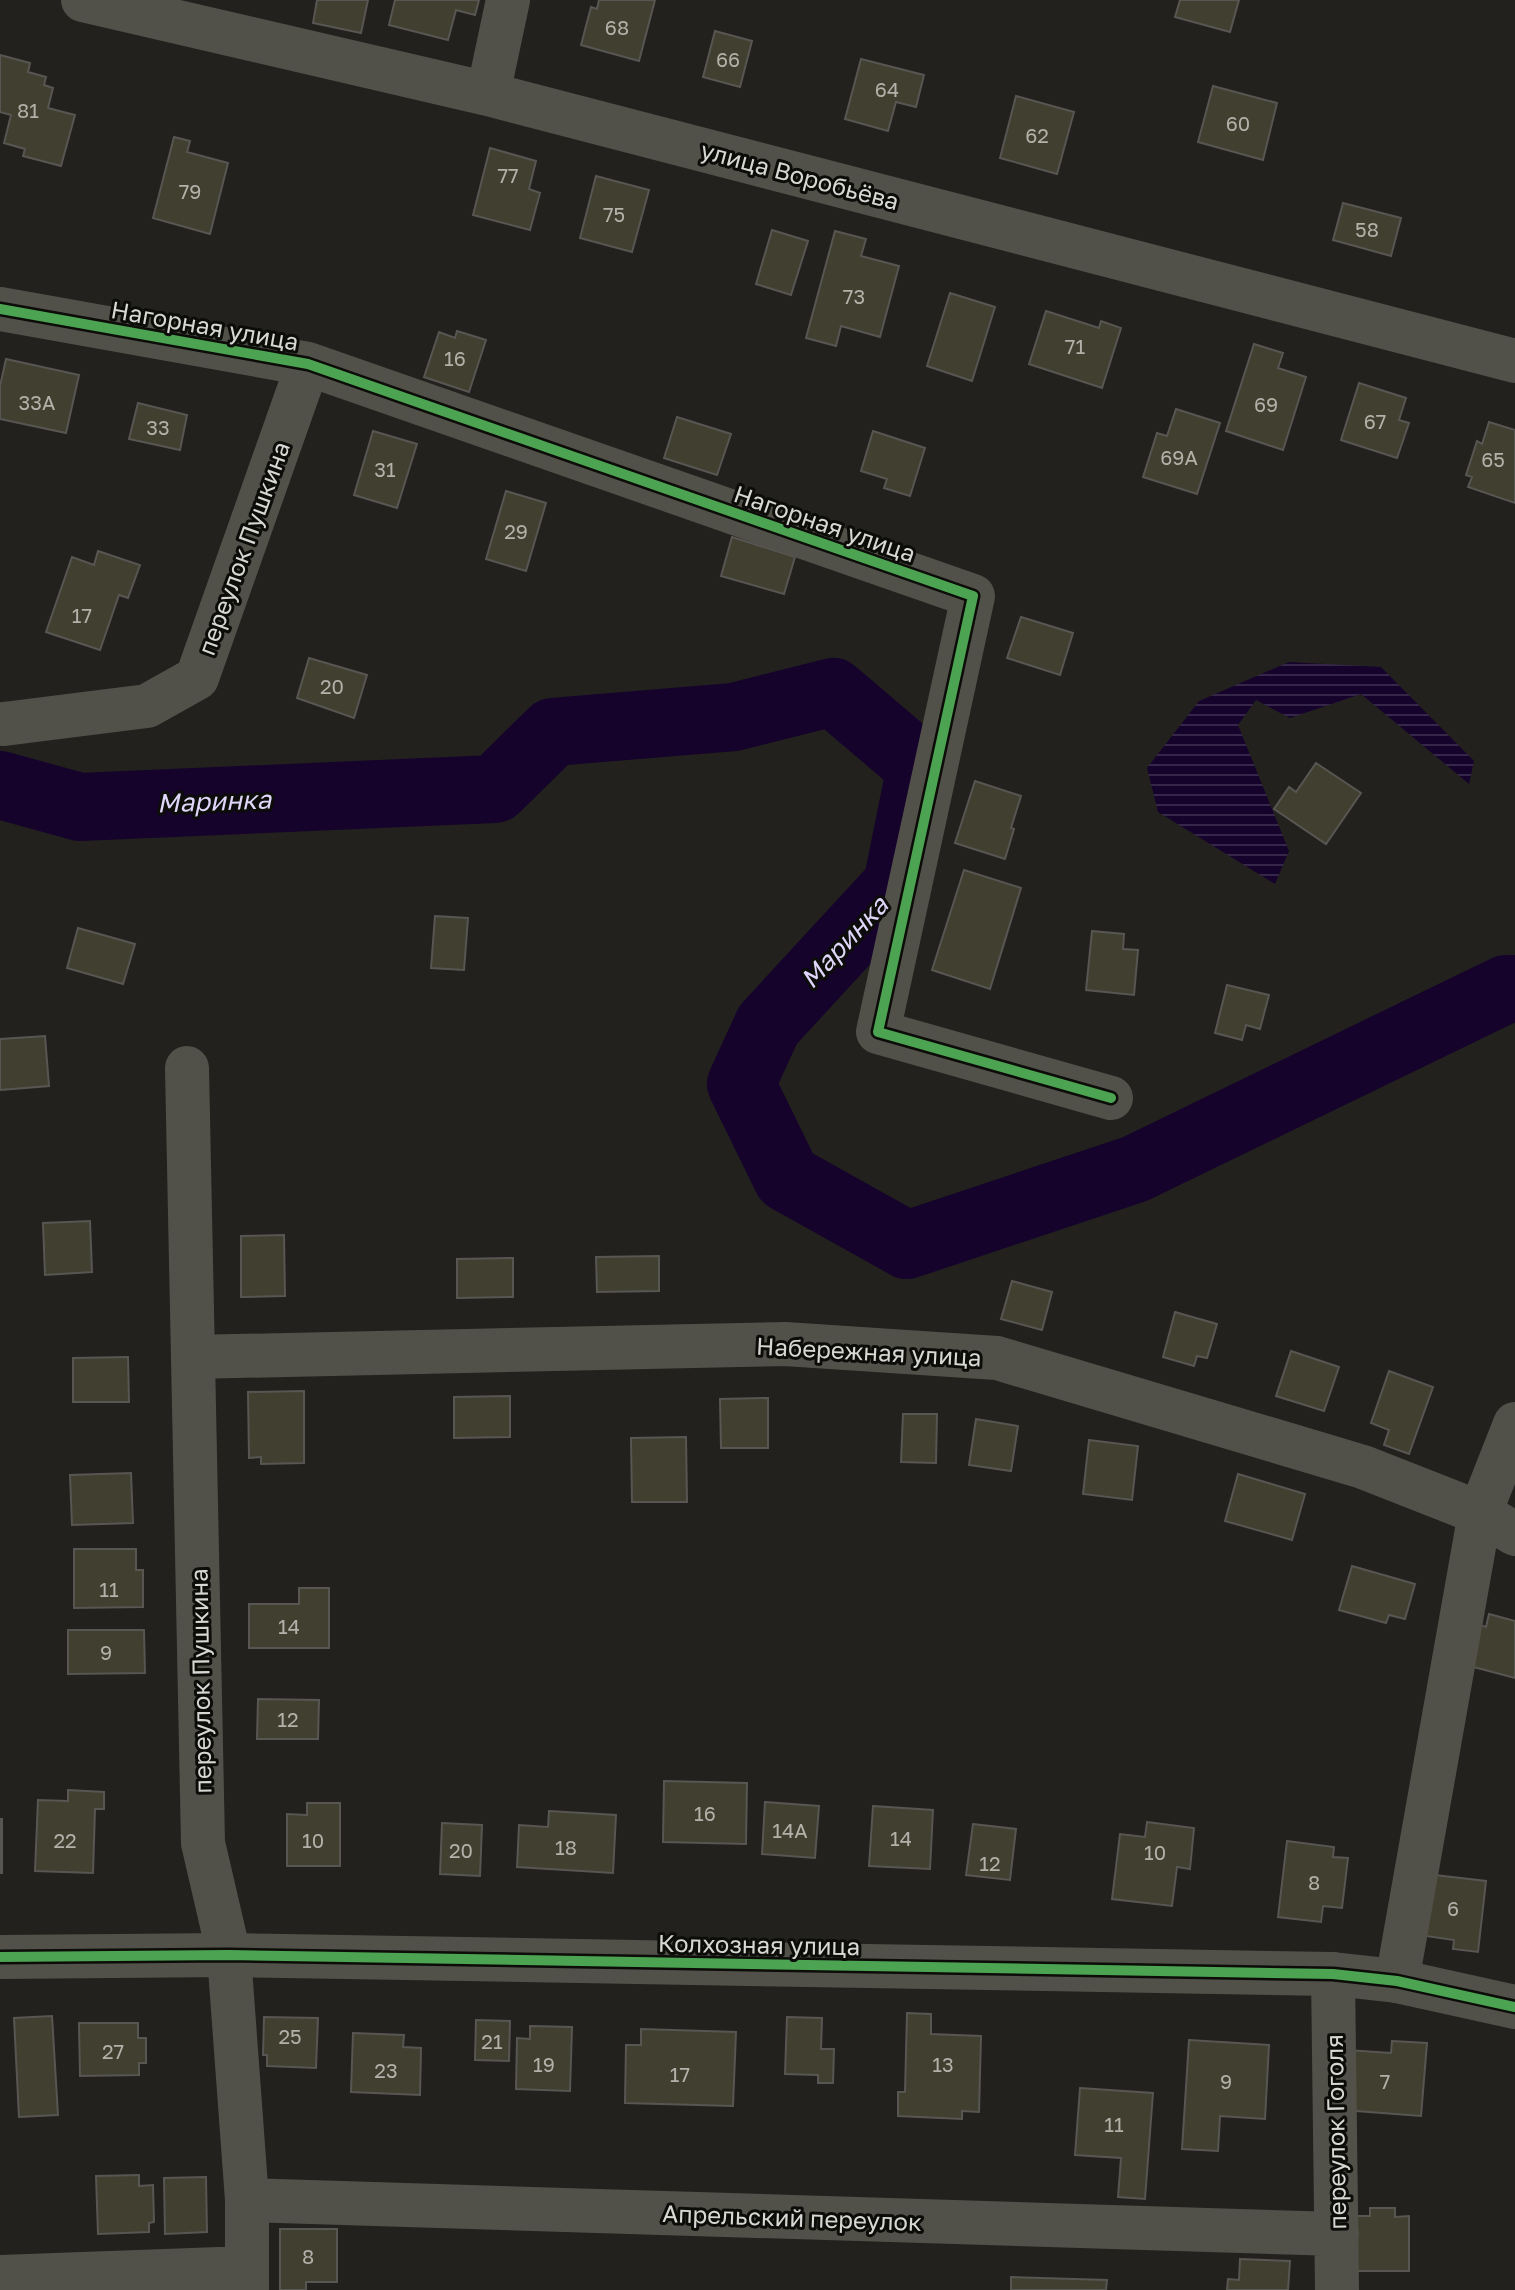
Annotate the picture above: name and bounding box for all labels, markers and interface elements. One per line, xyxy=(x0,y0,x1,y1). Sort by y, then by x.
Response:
house number: 68 xyxy=(605,15,629,39)
house number: 66 xyxy=(716,47,740,71)
house number: 64 xyxy=(875,77,899,101)
house number: 81 xyxy=(17,98,39,122)
house number: 60 xyxy=(1226,111,1250,135)
house number: 62 xyxy=(1025,123,1049,147)
street label: улица Воробьёва xyxy=(698,135,902,215)
house number: 77 xyxy=(497,163,519,187)
house number: 79 xyxy=(179,179,201,203)
house number: 75 xyxy=(603,202,625,226)
house number: 58 xyxy=(1355,217,1379,241)
house number: 73 xyxy=(843,284,865,308)
street label: Нагорная улица xyxy=(109,294,301,356)
house number: 71 xyxy=(1065,334,1085,358)
house number: 16 xyxy=(444,346,466,370)
house number: 33А xyxy=(19,390,55,414)
house number: 69 xyxy=(1254,392,1278,416)
house number: 67 xyxy=(1364,409,1386,433)
house number: 33 xyxy=(146,415,170,439)
street label: переулок Пушкина xyxy=(191,437,295,659)
house number: 69А xyxy=(1160,445,1198,469)
house number: 65 xyxy=(1481,447,1505,471)
house number: 31 xyxy=(374,457,396,481)
street label: Нагорная улица xyxy=(730,478,920,568)
house number: 29 xyxy=(504,519,528,543)
house number: 17 xyxy=(72,603,92,627)
house number: 20 xyxy=(320,674,344,698)
water label: Маринка xyxy=(156,783,273,818)
water label: Маринка xyxy=(794,889,895,994)
street label: Набережная улица xyxy=(756,1331,982,1371)
street label: переулок Пушкина xyxy=(184,1568,216,1794)
house number: 11 xyxy=(99,1577,119,1601)
house number: 14 xyxy=(278,1614,300,1638)
house number: 9 xyxy=(100,1640,112,1664)
house number: 12 xyxy=(277,1707,299,1731)
house number: 16 xyxy=(694,1801,716,1825)
house number: 14А xyxy=(772,1818,808,1842)
house number: 14 xyxy=(890,1826,912,1850)
house number: 22 xyxy=(53,1828,77,1852)
house number: 10 xyxy=(302,1828,324,1852)
house number: 18 xyxy=(555,1835,577,1859)
house number: 20 xyxy=(449,1838,473,1862)
house number: 10 xyxy=(1144,1840,1166,1864)
house number: 12 xyxy=(979,1851,1001,1875)
house number: 8 xyxy=(1308,1870,1320,1894)
house number: 6 xyxy=(1447,1896,1459,1920)
street label: Колхозная улица xyxy=(658,1928,860,1960)
house number: 25 xyxy=(278,2024,302,2048)
house number: 21 xyxy=(481,2029,503,2053)
street label: переулок Гоголя xyxy=(1319,2034,1351,2230)
house number: 27 xyxy=(102,2039,124,2063)
house number: 19 xyxy=(533,2052,555,2076)
house number: 13 xyxy=(932,2052,954,2076)
house number: 23 xyxy=(374,2058,398,2082)
house number: 17 xyxy=(670,2062,690,2086)
house number: 9 xyxy=(1220,2069,1232,2093)
house number: 7 xyxy=(1380,2069,1390,2093)
house number: 11 xyxy=(1104,2112,1124,2136)
street label: Апрельский переулок xyxy=(662,2198,922,2236)
house number: 8 xyxy=(302,2244,314,2268)

